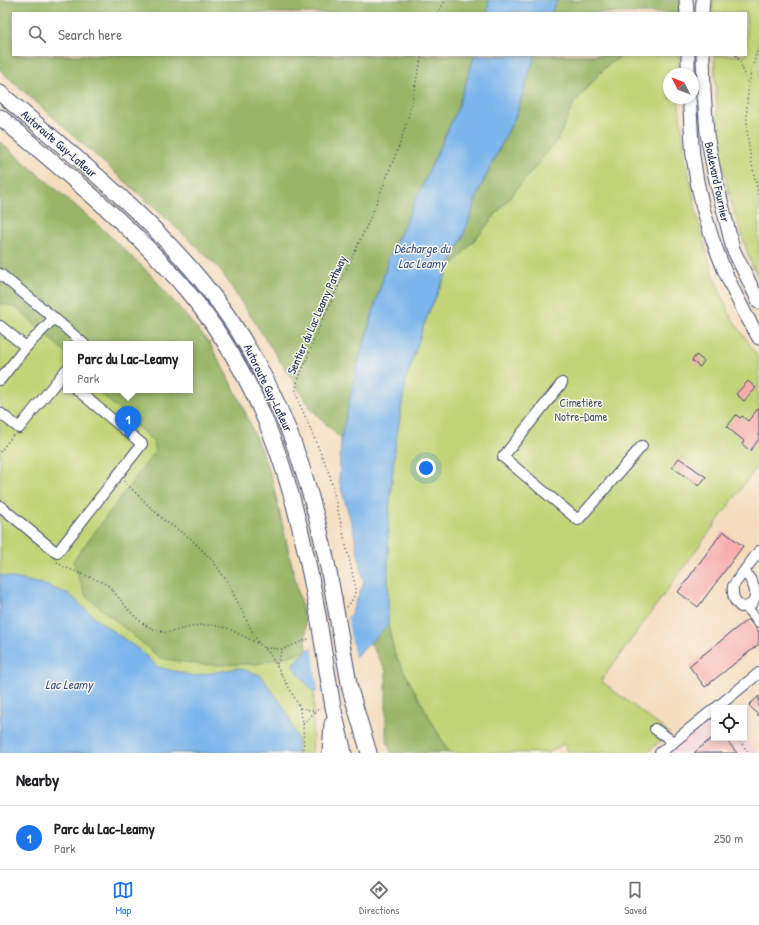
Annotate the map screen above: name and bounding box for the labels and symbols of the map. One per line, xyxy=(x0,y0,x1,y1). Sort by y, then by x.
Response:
north arrow xyxy=(663,68,699,104)
street label: Autoroute Guy-Lafleur xyxy=(18,106,101,182)
street label: Boulevard Fournier xyxy=(701,140,734,224)
water label: Décharge du Lac Leamy xyxy=(394,239,452,272)
street label: Sentier du Lac Leamy Pathway xyxy=(283,253,350,377)
street label: Autoroute Guy-Lafleur xyxy=(240,341,297,435)
park label: Cimetière Notre-Dame xyxy=(555,394,608,425)
pin: 1 xyxy=(115,406,141,439)
your location xyxy=(416,458,436,478)
water label: Lac Leamy xyxy=(45,675,94,693)

